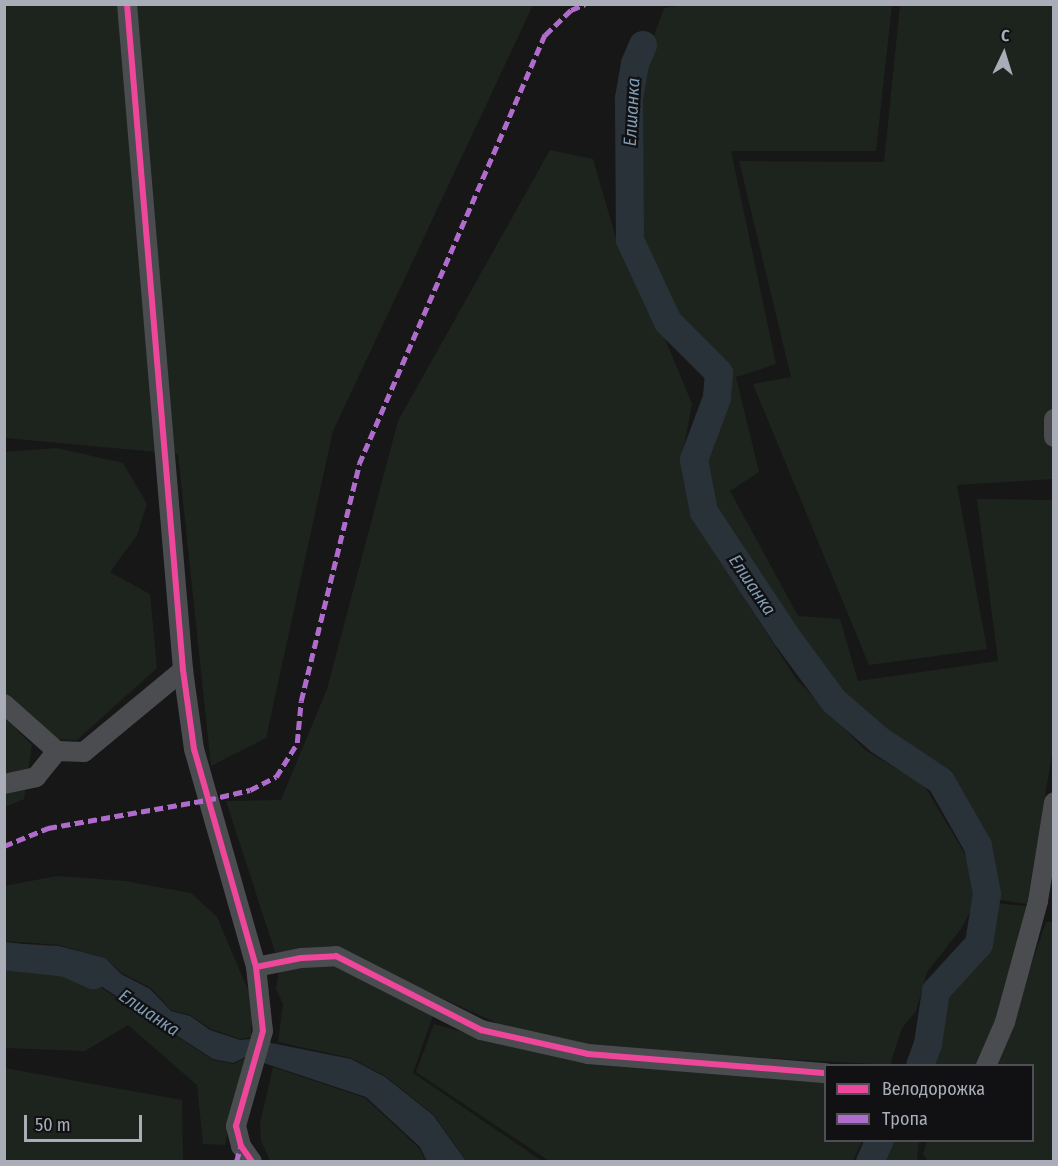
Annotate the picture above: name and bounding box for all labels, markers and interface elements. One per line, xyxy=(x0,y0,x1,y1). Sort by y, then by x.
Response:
north arrow xyxy=(974,24,1034,84)
text: С xyxy=(1000,26,1010,45)
water label: Елшанка xyxy=(619,77,645,147)
water label: Елшанка xyxy=(724,551,780,619)
water label: Елшанка xyxy=(115,985,183,1041)
legend xyxy=(824,1064,1034,1142)
text: Велодорожка xyxy=(882,1078,985,1100)
scale bar xyxy=(27,1103,146,1141)
text: Тропа xyxy=(882,1108,928,1130)
text: 50 m xyxy=(35,1114,71,1136)

